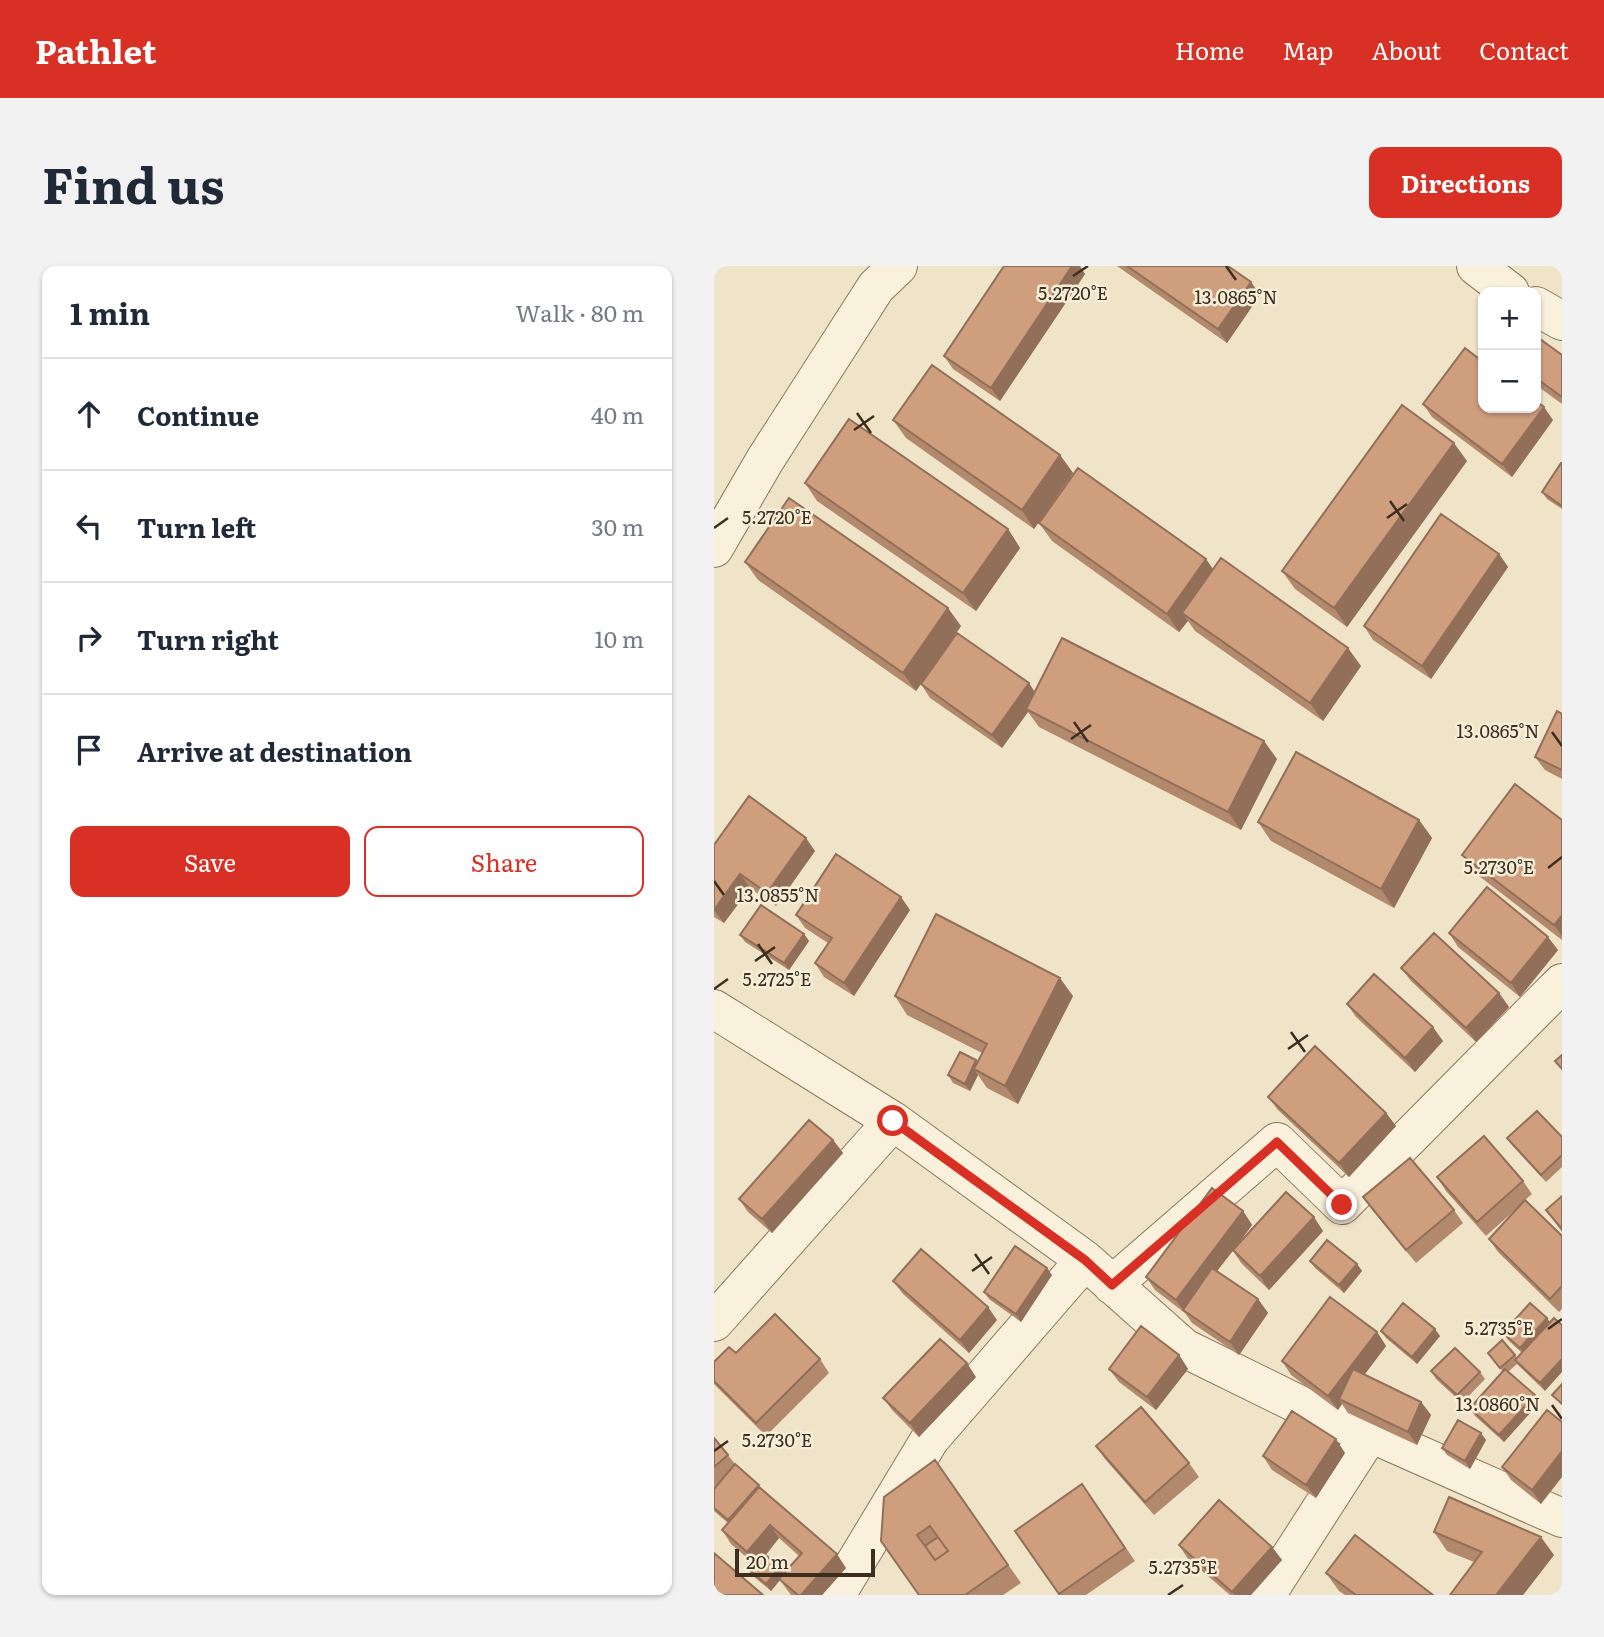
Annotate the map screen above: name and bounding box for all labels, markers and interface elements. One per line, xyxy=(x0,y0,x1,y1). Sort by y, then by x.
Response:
text: Pathlet xyxy=(35,25,156,74)
text: Home xyxy=(1175,32,1244,67)
text: Map xyxy=(1282,32,1333,67)
text: About xyxy=(1371,32,1441,67)
text: Contact xyxy=(1479,32,1569,67)
text: Find us xyxy=(42,146,225,219)
button: Directions xyxy=(1369,147,1562,218)
text: 5.2720°E xyxy=(1038,279,1108,306)
text: 13.0865°N xyxy=(1194,283,1278,310)
map controls xyxy=(1478,287,1541,413)
button: + xyxy=(1478,287,1541,350)
text: 1 min xyxy=(70,290,150,334)
text: Walk · 80 m xyxy=(515,295,644,329)
button: − xyxy=(1478,350,1541,413)
icon: ahead xyxy=(70,395,108,433)
text: Continue xyxy=(137,395,259,434)
text: 40 m xyxy=(591,397,644,431)
text: 5.2720°E xyxy=(742,503,812,530)
icon: left xyxy=(70,507,108,545)
text: Turn left xyxy=(137,507,256,546)
text: 30 m xyxy=(591,509,644,543)
icon: right xyxy=(70,619,108,657)
text: Turn right xyxy=(137,619,279,658)
text: 10 m xyxy=(594,621,644,655)
text: 13.0865°N xyxy=(1456,717,1540,744)
icon: arrive xyxy=(70,731,108,769)
text: Arrive at destination xyxy=(137,731,412,770)
button: Save xyxy=(70,826,350,897)
button: Share xyxy=(364,826,644,897)
text: 5.2730°E xyxy=(1464,853,1534,880)
text: 13.0855°N xyxy=(737,881,819,908)
text: 5.2725°E xyxy=(743,965,811,992)
route start xyxy=(877,1105,908,1136)
route end xyxy=(1326,1189,1357,1220)
text: 5.2735°E xyxy=(1464,1314,1534,1341)
text: 13.0860°N xyxy=(1456,1390,1540,1417)
text: 5.2730°E xyxy=(742,1426,812,1453)
scale bar xyxy=(735,1546,875,1578)
text: 20 m xyxy=(746,1547,789,1575)
text: 5.2735°E xyxy=(1148,1553,1218,1580)

